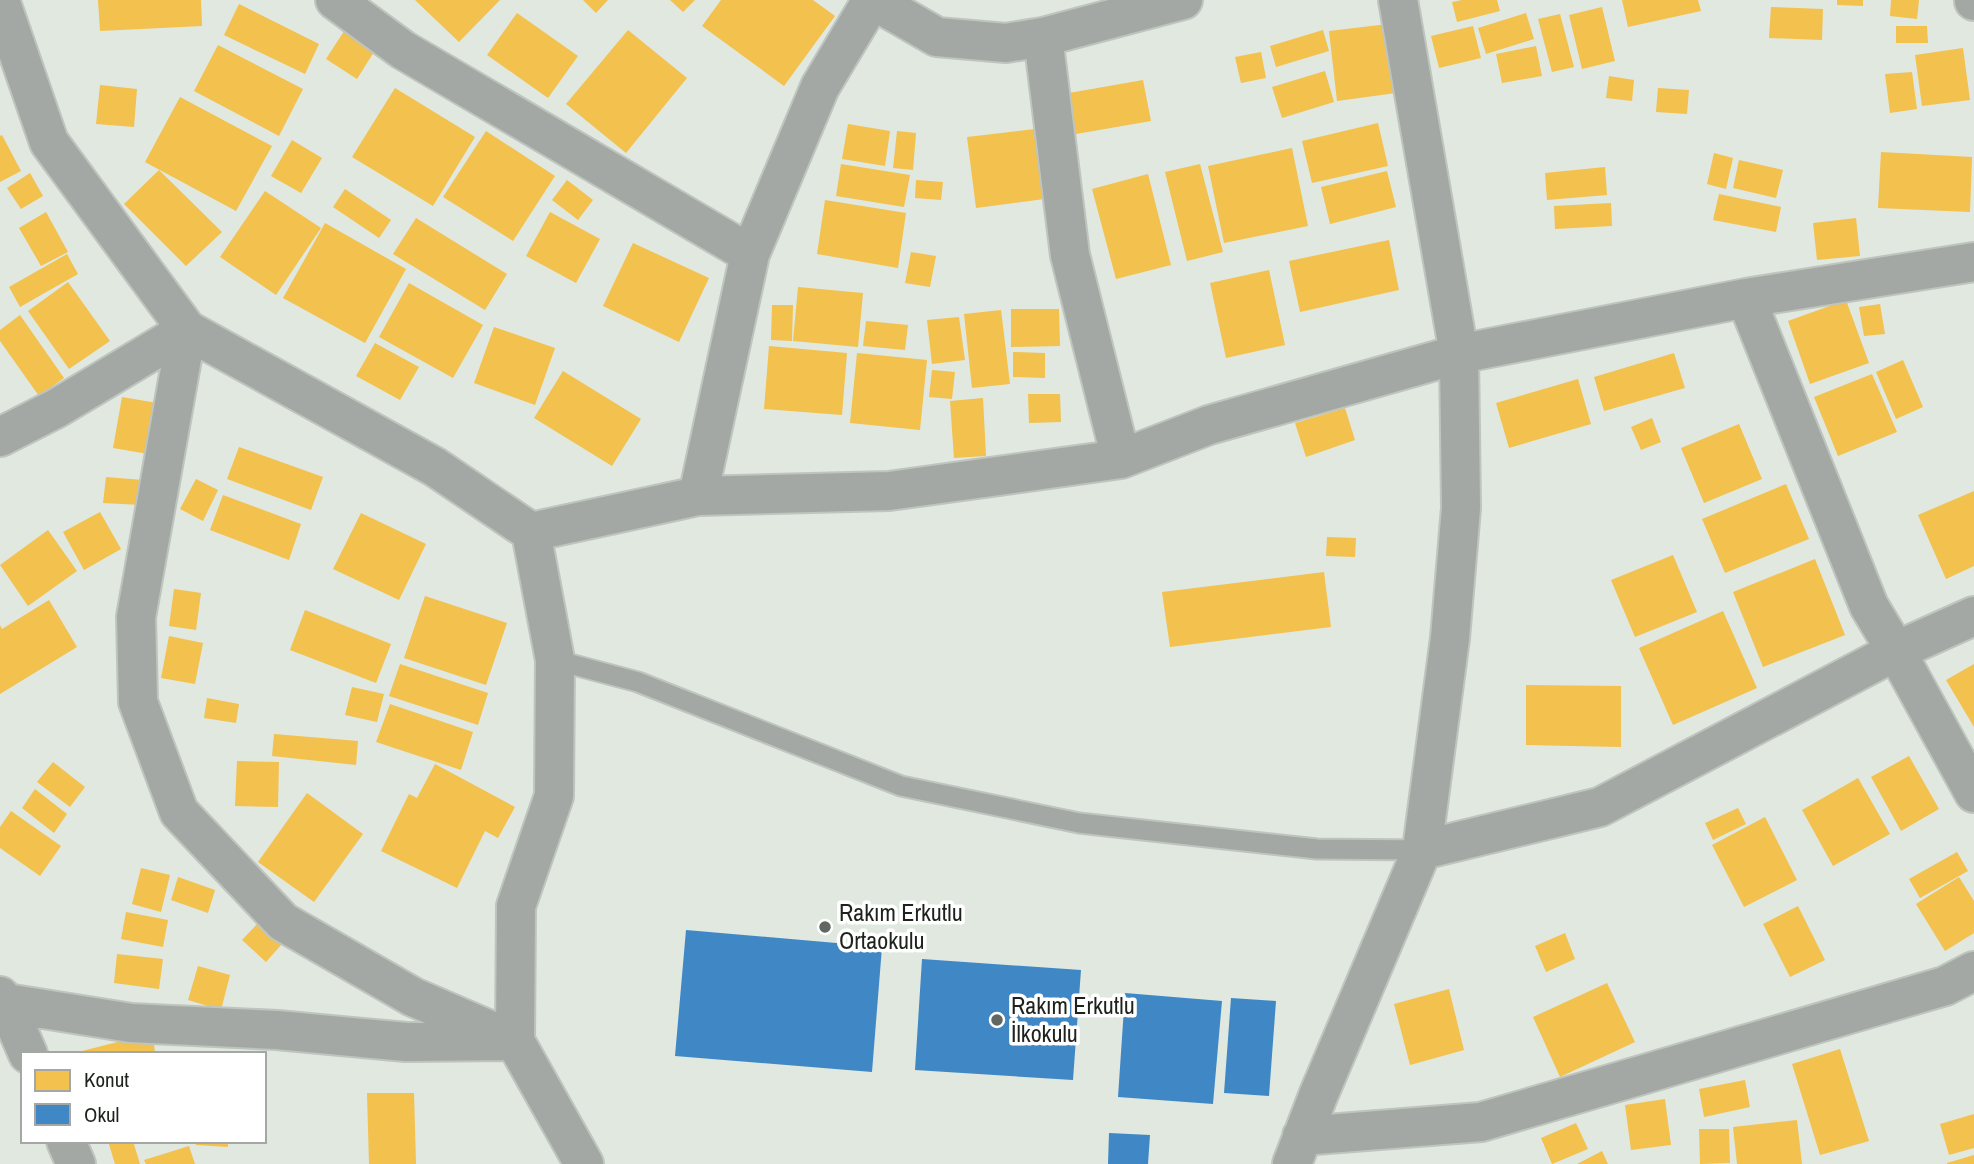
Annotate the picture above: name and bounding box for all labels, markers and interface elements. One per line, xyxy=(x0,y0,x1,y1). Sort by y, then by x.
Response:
place label: Rakım Erkutlu Ortaokulu xyxy=(839,896,963,956)
marker: Rakım Erkutlu Ortaokulu xyxy=(817,919,833,935)
place label: Rakım Erkutlu İlkokulu xyxy=(1011,989,1135,1049)
marker: Rakım Erkutlu İlkokulu xyxy=(989,1012,1005,1028)
legend xyxy=(21,1052,266,1143)
text: Konut xyxy=(84,1065,129,1094)
text: Okul xyxy=(84,1100,119,1129)

